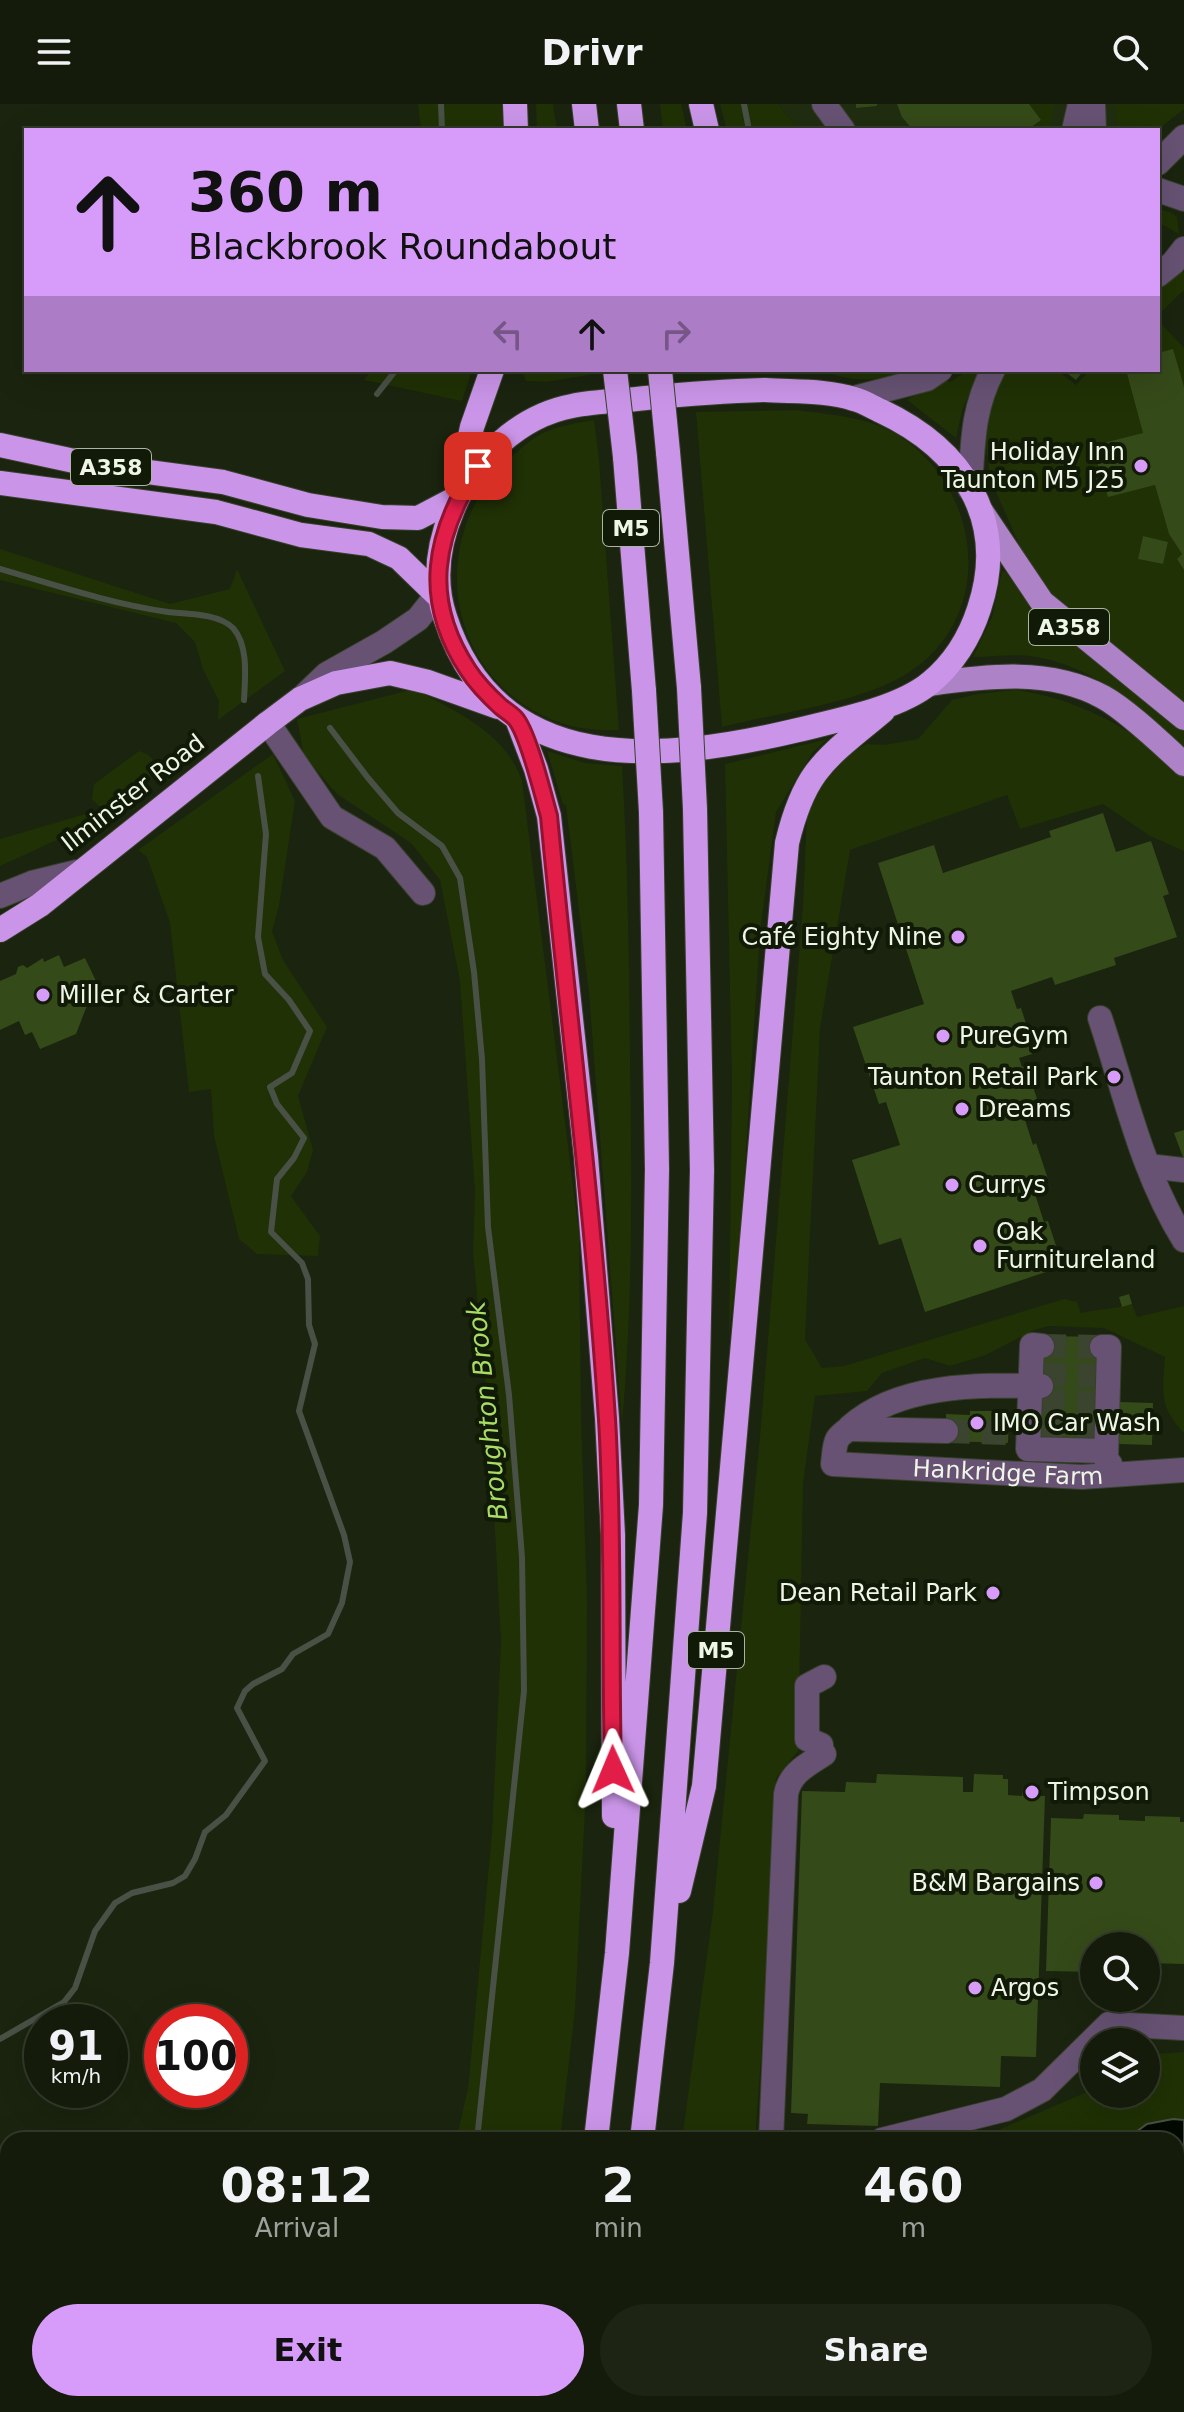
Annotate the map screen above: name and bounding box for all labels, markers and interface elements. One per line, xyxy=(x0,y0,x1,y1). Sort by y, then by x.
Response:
icon: menu xyxy=(32,30,76,74)
icon: search xyxy=(1108,30,1152,74)
text: Drivr xyxy=(541,32,643,73)
text: 360 m xyxy=(188,159,383,224)
icon: ahead xyxy=(56,160,160,264)
text: Blackbrook Roundabout xyxy=(188,226,616,267)
icon: left xyxy=(486,312,530,356)
icon: ahead xyxy=(570,312,614,356)
icon: right xyxy=(654,312,698,356)
pin xyxy=(444,432,512,500)
place label: Holiday Inn Taunton M5 J25 xyxy=(940,438,1125,494)
icon: arrive xyxy=(456,444,500,488)
road number: A358 xyxy=(71,449,151,485)
marker: Holiday Inn Taunton M5 J25 xyxy=(1132,457,1150,475)
road number: M5 xyxy=(603,510,659,546)
road number: A358 xyxy=(1029,609,1109,645)
street label: Ilminster Road xyxy=(56,729,210,857)
place label: Café Eighty Nine xyxy=(742,923,942,951)
marker: Café Eighty Nine xyxy=(949,928,967,946)
place label: Miller & Carter xyxy=(59,981,234,1009)
marker: Miller & Carter xyxy=(34,986,52,1004)
place label: PureGym xyxy=(959,1022,1069,1050)
marker: PureGym xyxy=(934,1027,952,1045)
place label: Taunton Retail Park xyxy=(867,1063,1098,1091)
marker: Taunton Retail Park xyxy=(1105,1068,1123,1086)
place label: Dreams xyxy=(978,1095,1071,1123)
marker: Dreams xyxy=(953,1100,971,1118)
place label: Currys xyxy=(968,1171,1046,1199)
marker: Currys xyxy=(943,1176,961,1194)
place label: Oak Furnitureland xyxy=(996,1218,1156,1274)
marker: Oak Furnitureland xyxy=(971,1237,989,1255)
water label: Broughton Brook xyxy=(460,1299,513,1522)
place label: IMO Car Wash xyxy=(993,1409,1161,1437)
marker: IMO Car Wash xyxy=(968,1414,986,1432)
street label: Hankridge Farm xyxy=(912,1454,1104,1491)
place label: Dean Retail Park xyxy=(779,1579,977,1607)
marker: Dean Retail Park xyxy=(984,1584,1002,1602)
road number: M5 xyxy=(688,1632,744,1668)
position arrow xyxy=(571,1728,655,1812)
place label: Timpson xyxy=(1047,1778,1150,1806)
marker: Timpson xyxy=(1023,1783,1041,1801)
place label: B&M Bargains xyxy=(912,1869,1080,1897)
marker: B&M Bargains xyxy=(1087,1874,1105,1892)
map controls xyxy=(1080,1932,1160,2108)
button: search xyxy=(1080,1932,1160,2012)
place label: Argos xyxy=(991,1974,1059,2002)
marker: Argos xyxy=(966,1979,984,1997)
speed limit sign: 100 xyxy=(144,2004,248,2108)
text: 91 xyxy=(48,2023,104,2069)
button: layers xyxy=(1080,2028,1160,2108)
text: km/h xyxy=(51,2064,101,2088)
text: 08:12 xyxy=(220,2157,373,2213)
text: 2 xyxy=(602,2157,635,2213)
text: 460 xyxy=(863,2157,963,2213)
text: Arrival xyxy=(255,2213,339,2243)
text: min xyxy=(594,2213,643,2243)
text: m xyxy=(901,2213,926,2243)
button: Exit xyxy=(32,2304,584,2396)
button: Share xyxy=(600,2304,1152,2396)

